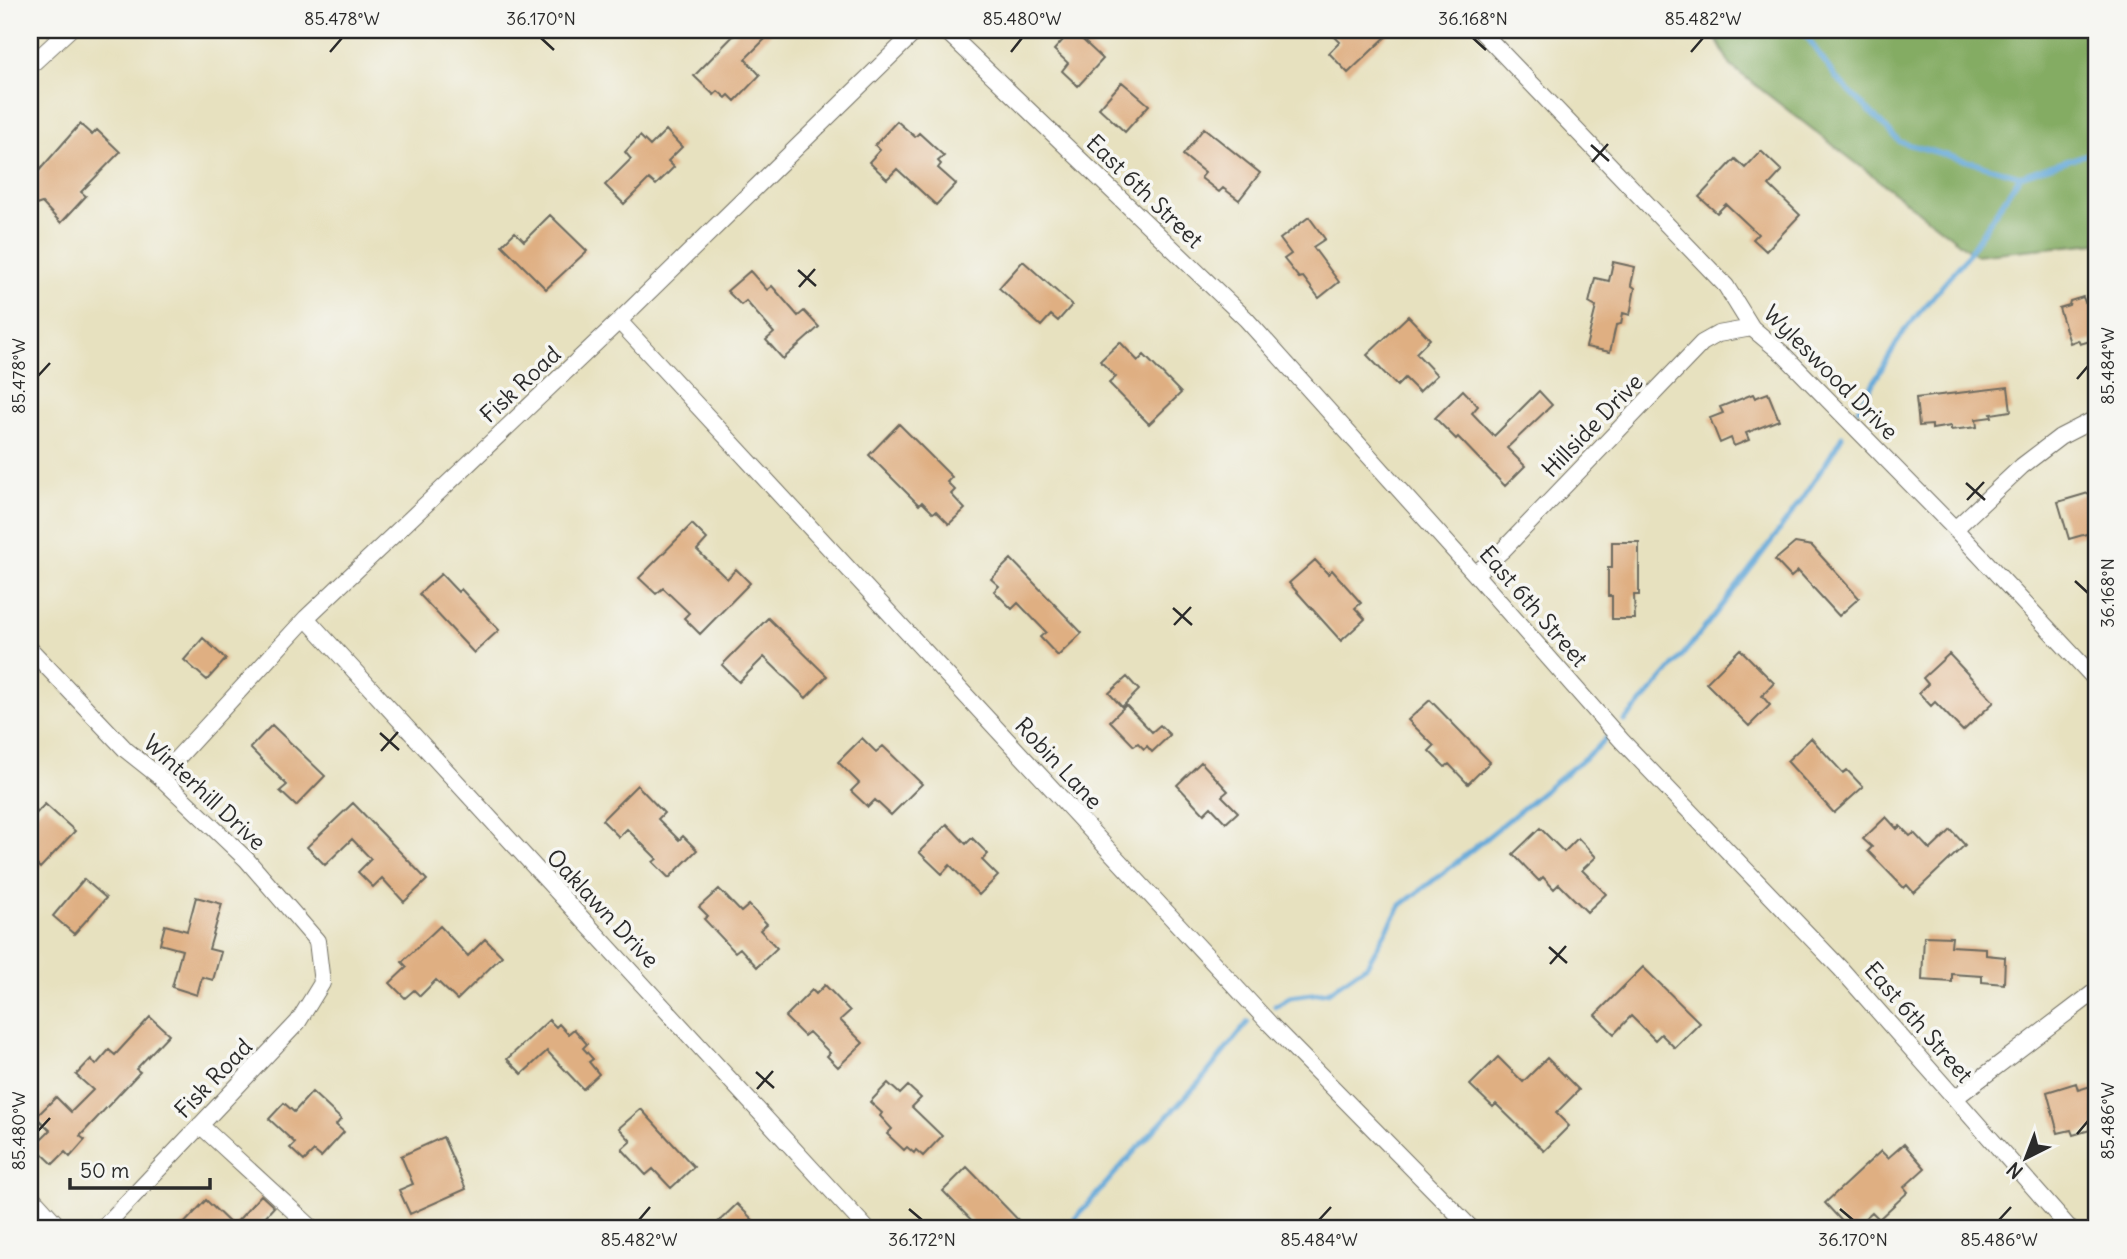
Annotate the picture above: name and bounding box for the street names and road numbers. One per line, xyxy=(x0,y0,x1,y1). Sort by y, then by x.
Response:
street label: East 6th Street xyxy=(1081,128,1210,254)
street label: Wyleswood Drive xyxy=(1758,299,1904,445)
street label: Fisk Road xyxy=(474,339,566,429)
street label: Hillside Drive xyxy=(1535,367,1649,483)
street label: East 6th Street xyxy=(1473,539,1595,673)
street label: Robin Lane xyxy=(1009,711,1109,815)
street label: Winterhill Drive xyxy=(138,728,272,856)
street label: Oaklawn Drive xyxy=(540,842,666,974)
street label: East 6th Street xyxy=(1858,955,1980,1089)
street label: Fisk Road xyxy=(168,1032,258,1124)

